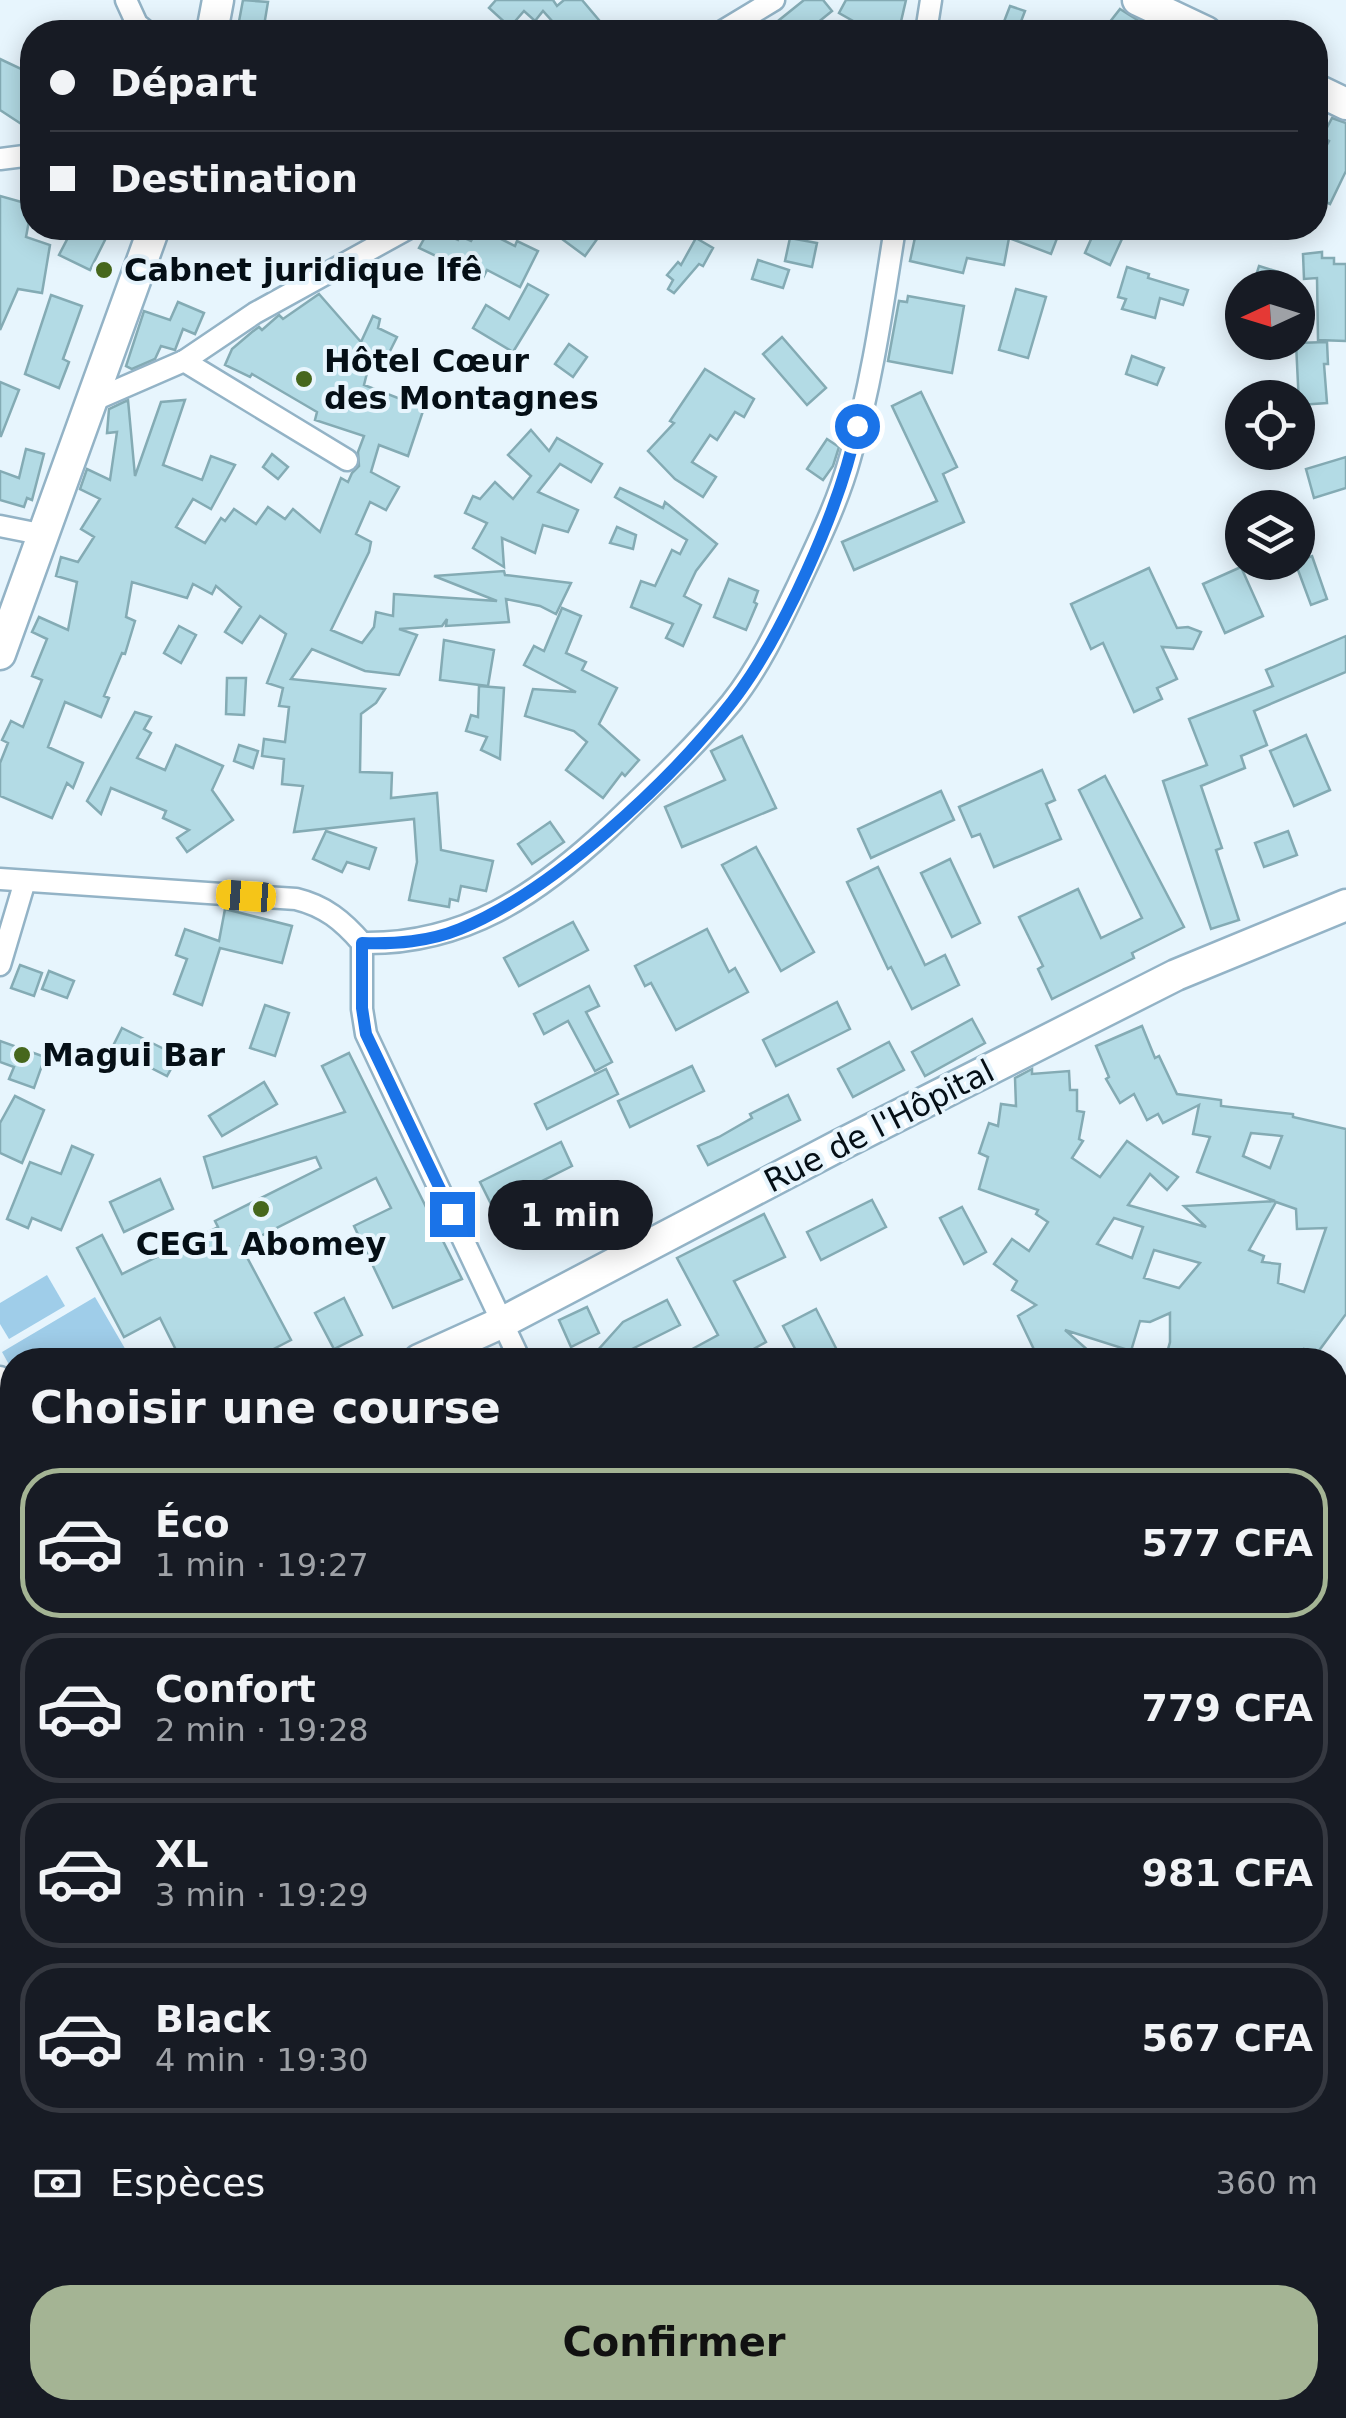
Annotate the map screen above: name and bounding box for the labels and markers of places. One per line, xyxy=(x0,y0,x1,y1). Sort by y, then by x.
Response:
place label: Cabnet juridique lfê xyxy=(124,251,482,289)
marker: Cabnet juridique lfê xyxy=(93,259,115,281)
place label: Hôtel Cœur des Montagnes xyxy=(324,342,599,417)
marker: Hôtel Cœur des Montagnes xyxy=(293,368,315,390)
place label: Magui Bar xyxy=(42,1036,225,1074)
marker: Magui Bar xyxy=(11,1044,33,1066)
marker: CEG1 Abomey xyxy=(250,1198,272,1220)
place label: CEG1 Abomey xyxy=(136,1225,386,1263)

